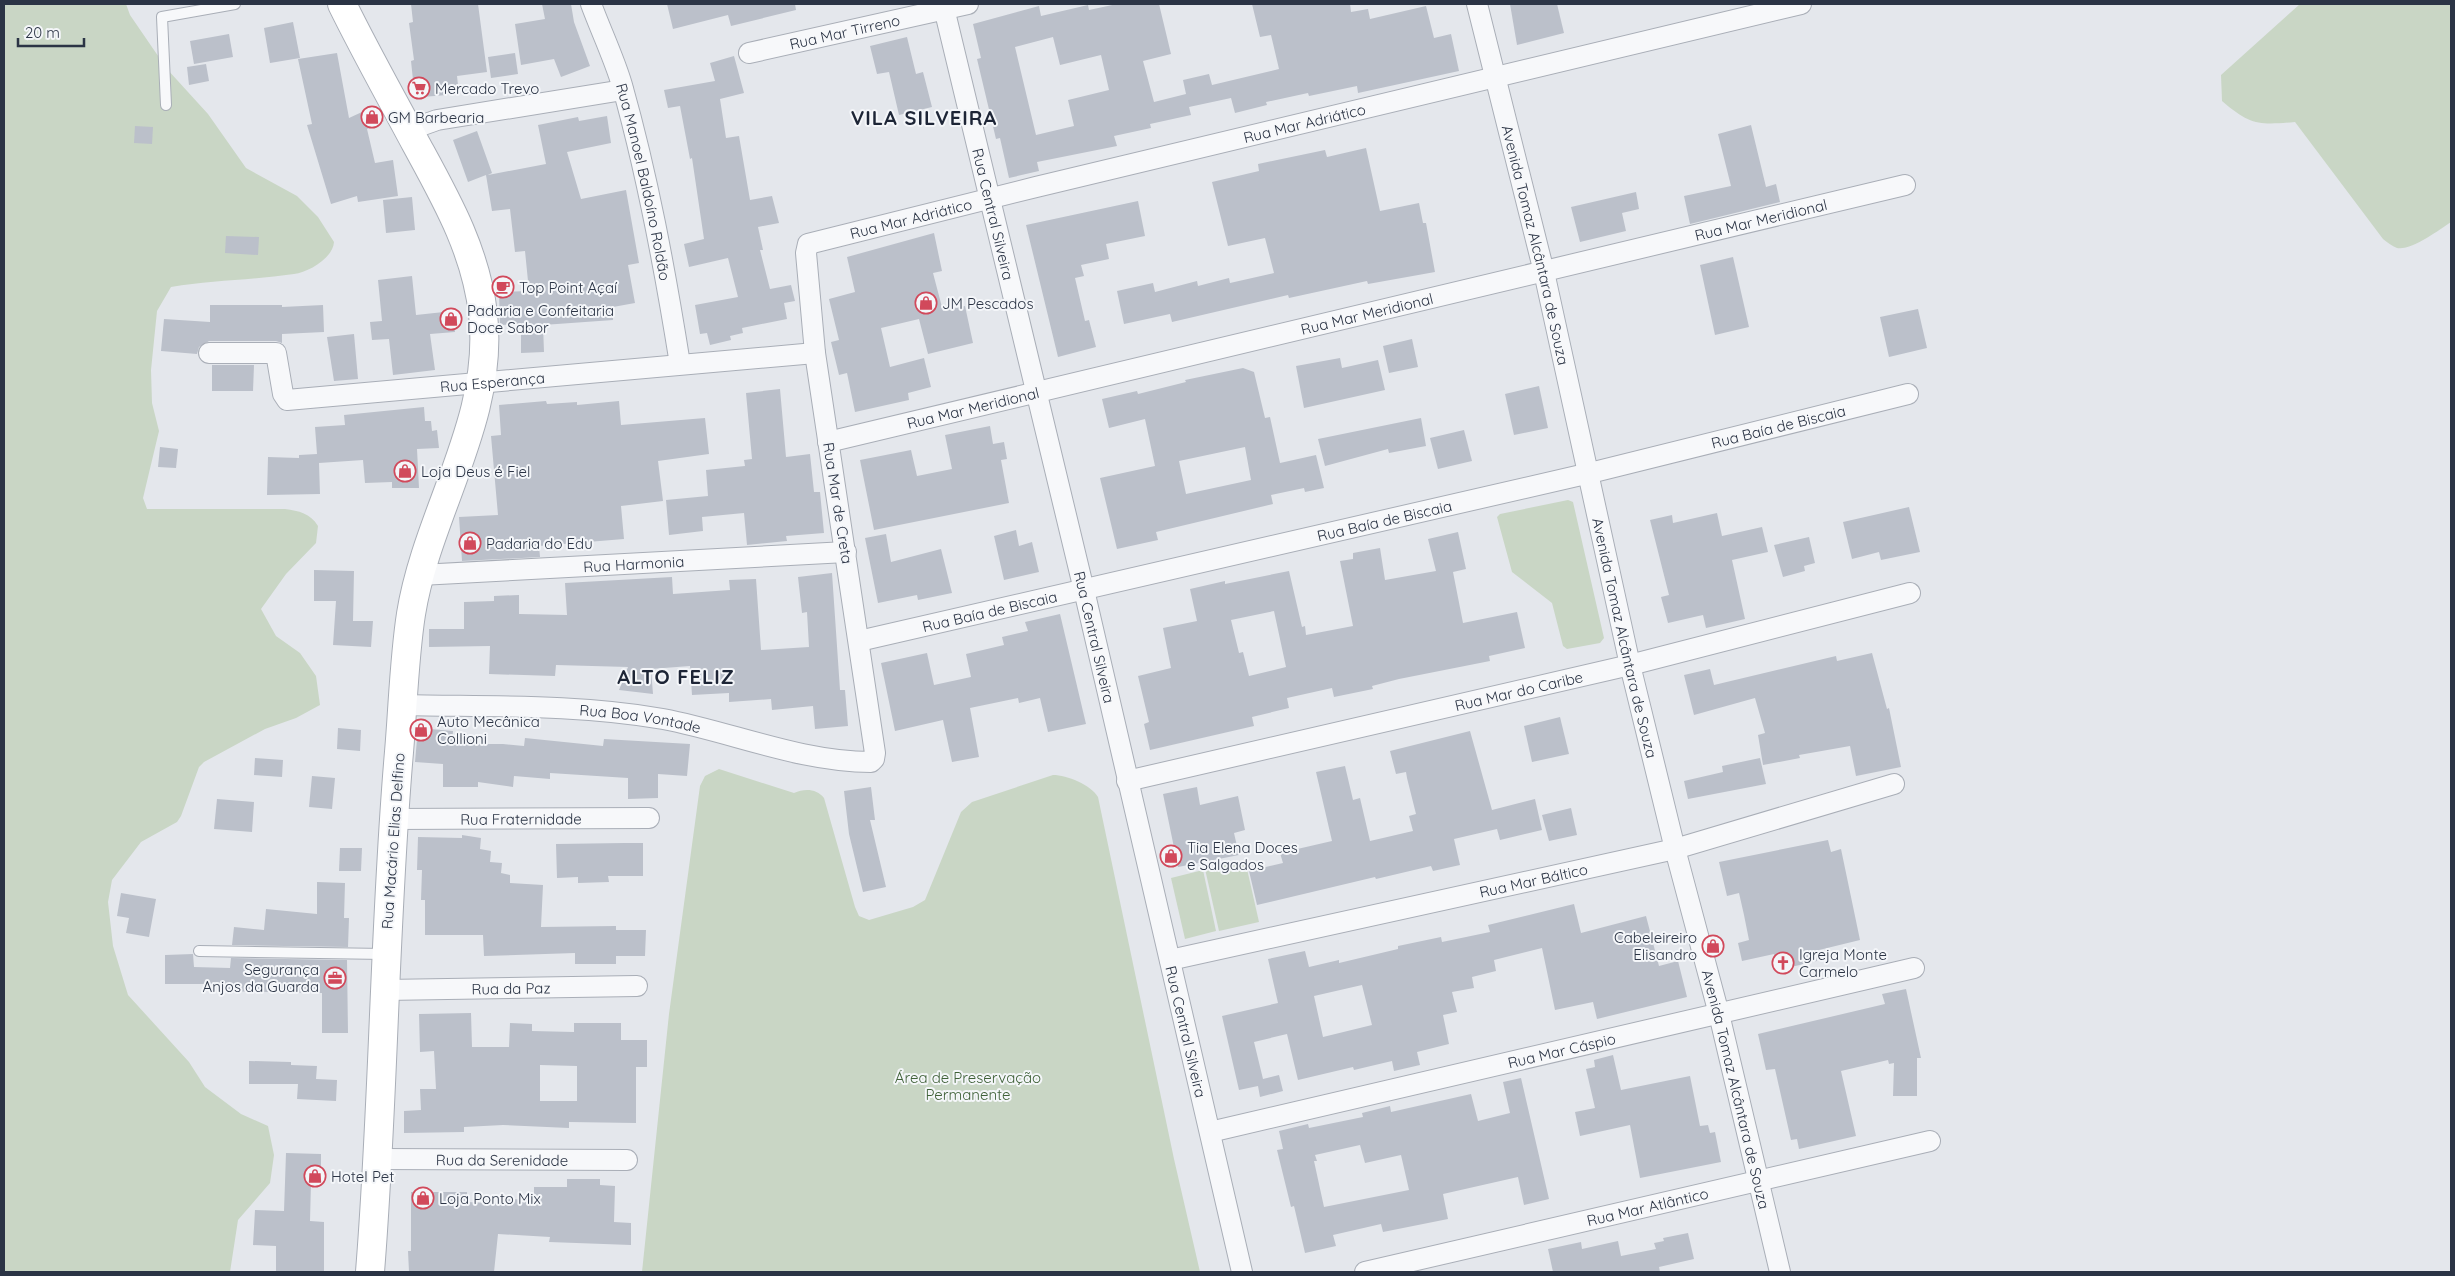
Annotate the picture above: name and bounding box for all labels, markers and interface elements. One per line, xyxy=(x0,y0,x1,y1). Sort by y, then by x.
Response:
street label: Rua Mar Tirreno xyxy=(788,10,902,53)
scale bar xyxy=(18,15,84,47)
text: 20 m xyxy=(25,23,60,42)
supermarket icon: Mercado Trevo xyxy=(407,76,431,100)
place label: Mercado Trevo xyxy=(435,79,539,98)
street label: Rua Manoel Baldoíno Roldão xyxy=(612,81,675,282)
street label: Rua Mar Adriático xyxy=(1241,99,1367,147)
shop icon: GM Barbearia xyxy=(360,105,384,129)
district label: VILA SILVEIRA xyxy=(851,105,997,130)
place label: GM Barbearia xyxy=(388,108,484,127)
street label: Avenida Tomaz Alcântara de Souza xyxy=(1498,123,1574,367)
street label: Rua Central Silveira xyxy=(969,146,1019,282)
street label: Rua Mar Adriático xyxy=(848,194,974,243)
street label: Rua Mar Meridional xyxy=(1693,194,1829,244)
cafe icon: Top Point Açaí xyxy=(491,275,515,299)
place label: Top Point Açaí xyxy=(519,278,618,297)
street label: Rua Mar Meridional xyxy=(1299,288,1435,338)
shop icon: JM Pescados xyxy=(914,291,938,315)
place label: JM Pescados xyxy=(942,294,1033,313)
place label: Padaria e Confeitaria Doce Sabor xyxy=(467,301,614,337)
shop icon: Padaria e Confeitaria Doce Sabor xyxy=(439,307,463,331)
street label: Rua Esperança xyxy=(439,368,546,396)
street label: Rua Mar Meridional xyxy=(905,382,1041,432)
street label: Rua Baía de Biscaia xyxy=(1709,400,1847,452)
street label: Rua Mar de Creta xyxy=(819,441,857,565)
shop icon: Loja Deus é Fiel xyxy=(393,459,417,483)
place label: Loja Deus é Fiel xyxy=(421,462,531,481)
street label: Rua Baía de Biscaia xyxy=(1315,496,1454,545)
street label: Avenida Tomaz Alcântara de Souza xyxy=(1589,516,1662,760)
shop icon: Padaria do Edu xyxy=(458,531,482,555)
place label: Padaria do Edu xyxy=(486,534,593,553)
street label: Rua Harmonia xyxy=(583,551,685,576)
street label: Rua Central Silveira xyxy=(1070,569,1119,705)
street label: Rua Baía de Biscaia xyxy=(920,586,1059,636)
district label: ALTO FELIZ xyxy=(617,664,735,689)
street label: Rua Mar do Caribe xyxy=(1453,667,1585,715)
street label: Rua Boa Vontade xyxy=(579,700,703,737)
place label: Auto Mecânica Collioni xyxy=(437,712,540,748)
shop icon: Auto Mecânica Collioni xyxy=(409,718,433,742)
street label: Rua Macário Elias Delfino xyxy=(377,752,409,930)
street label: Rua Fraternidade xyxy=(460,809,582,828)
place label: Tia Elena Doces e Salgados xyxy=(1187,838,1298,874)
shop icon: Tia Elena Doces e Salgados xyxy=(1159,844,1183,868)
street label: Rua Mar Báltico xyxy=(1477,859,1589,901)
place label: Cabeleireiro Elisandro xyxy=(1614,928,1697,964)
shop icon: Cabeleireiro Elisandro xyxy=(1701,934,1725,958)
place label: Igreja Monte Carmelo xyxy=(1799,945,1887,981)
church icon: Igreja Monte Carmelo xyxy=(1771,951,1795,975)
place label: Segurança Anjos da Guarda xyxy=(202,960,319,996)
street label: Rua Central Silveira xyxy=(1162,964,1211,1099)
office icon: Segurança Anjos da Guarda xyxy=(323,966,347,990)
street label: Avenida Tomaz Alcântara de Souza xyxy=(1698,967,1774,1211)
street label: Rua da Paz xyxy=(471,978,551,998)
street label: Rua Mar Cáspio xyxy=(1506,1028,1617,1072)
park label: Área de Preservação Permanente xyxy=(895,1068,1041,1104)
street label: Rua da Serenidade xyxy=(436,1150,568,1169)
shop icon: Hotel Pet xyxy=(303,1164,327,1188)
place label: Hotel Pet xyxy=(331,1167,394,1186)
street label: Rua Mar Atlântico xyxy=(1585,1183,1710,1230)
shop icon: Loja Ponto Mix xyxy=(411,1186,435,1210)
place label: Loja Ponto Mix xyxy=(439,1189,541,1208)

